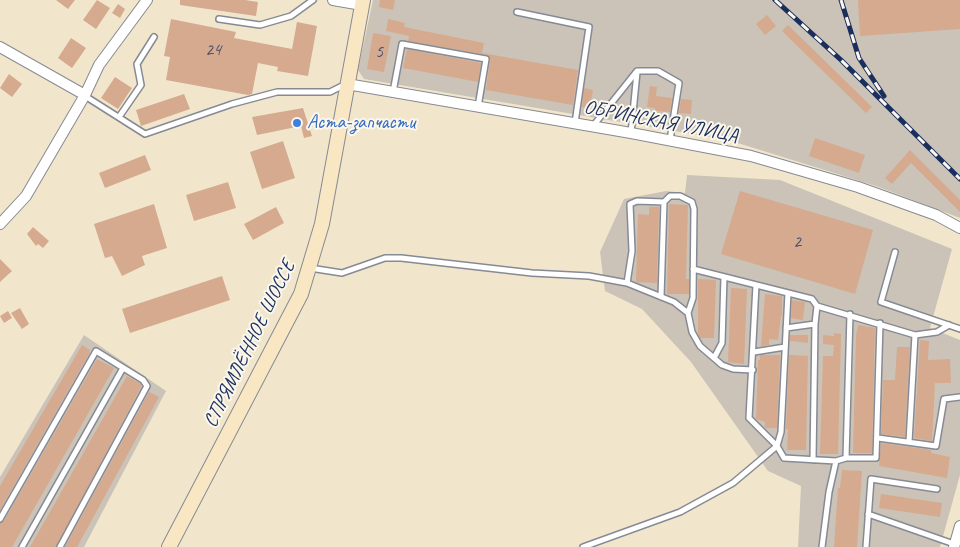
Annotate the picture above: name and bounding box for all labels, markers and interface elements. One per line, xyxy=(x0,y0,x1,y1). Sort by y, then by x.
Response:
house number: 24 xyxy=(205,39,221,61)
house number: 5 xyxy=(375,41,383,63)
street label: ОБРИНСКАЯ УЛИЦА xyxy=(582,95,740,149)
place label: Аста-запчасти xyxy=(307,111,415,135)
marker: Аста-запчасти xyxy=(291,117,303,129)
house number: 2 xyxy=(793,231,801,253)
street label: СПРЯМЛЁННОЕ ШОССЕ xyxy=(199,257,301,431)

